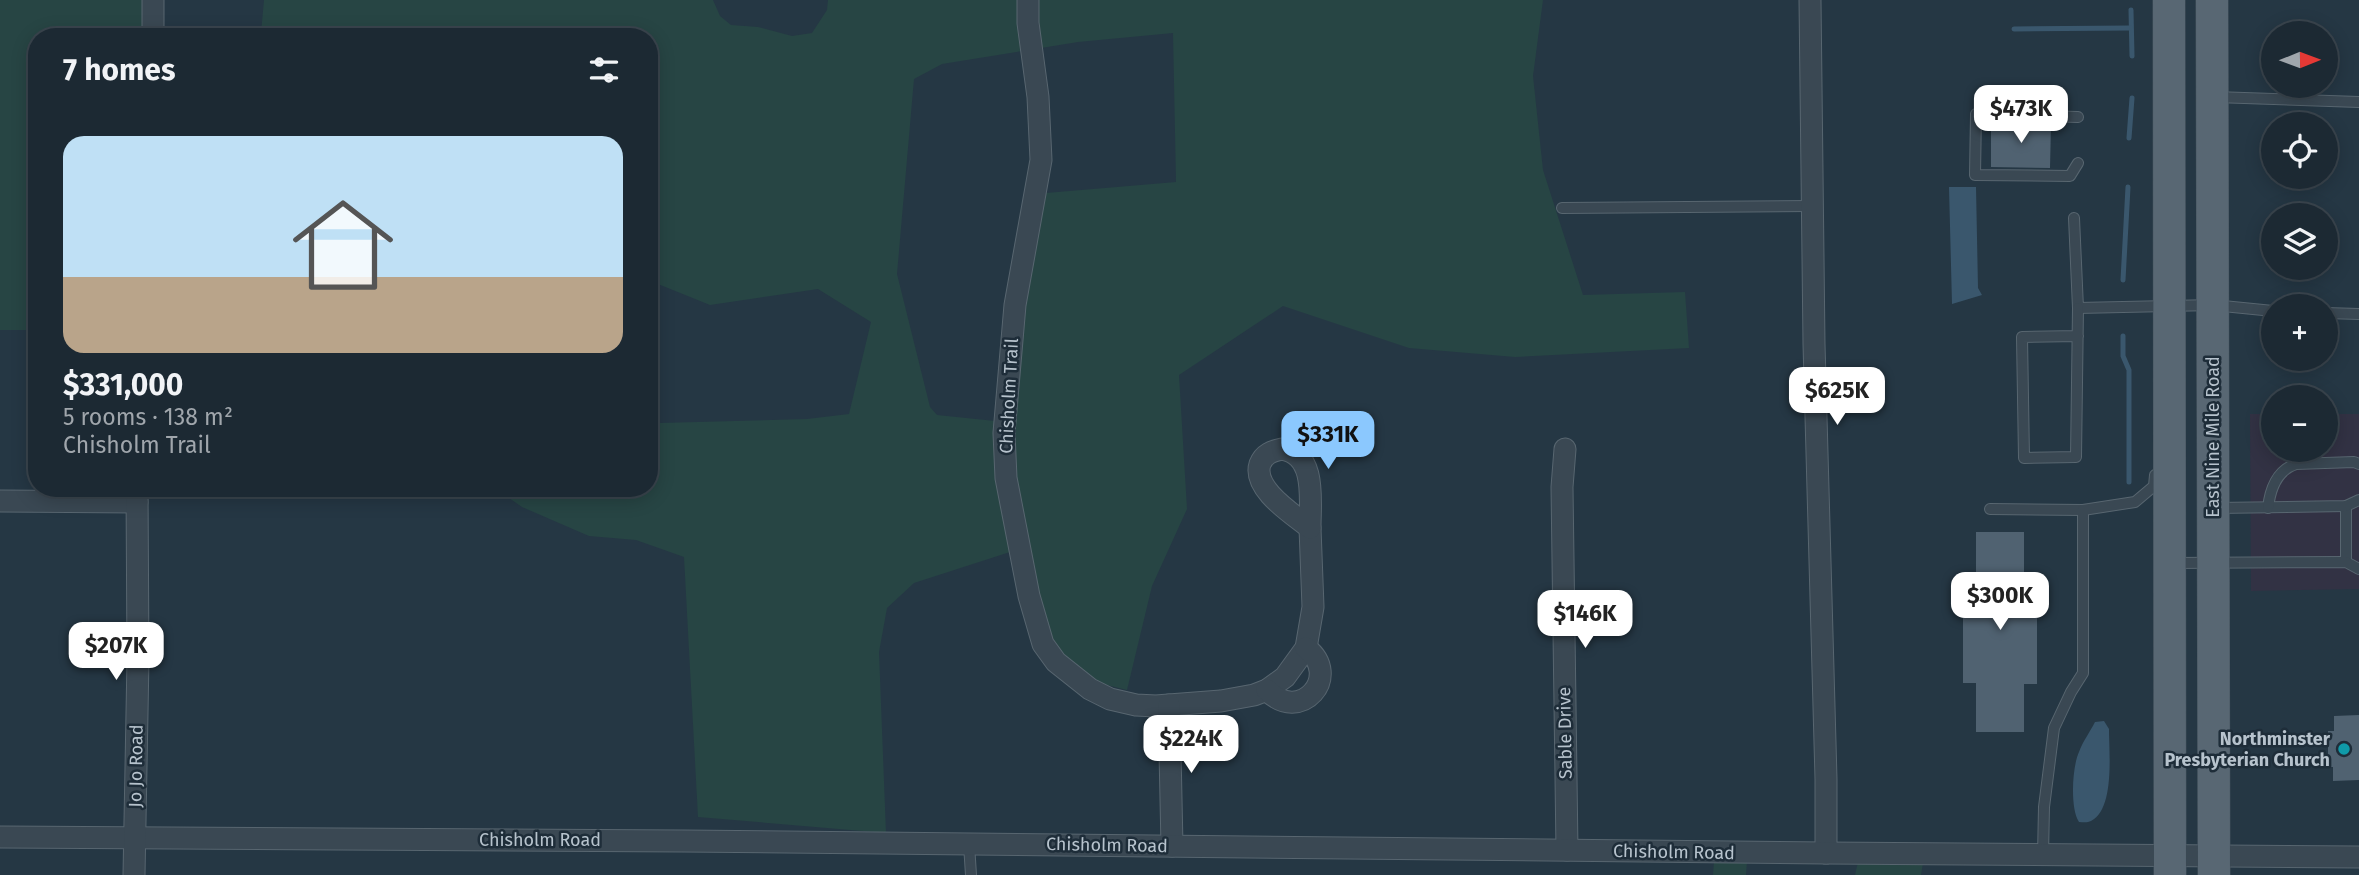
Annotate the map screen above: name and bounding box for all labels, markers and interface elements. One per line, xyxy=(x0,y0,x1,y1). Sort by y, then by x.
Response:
north arrow xyxy=(2261,21,2338,98)
map controls xyxy=(2261,21,2338,462)
icon: filters xyxy=(585,51,623,89)
text: 7 homes xyxy=(63,52,175,88)
pin: $473K xyxy=(1972,86,2070,145)
text: $473K xyxy=(1990,94,2052,122)
button: locate xyxy=(2261,112,2338,189)
icon: home xyxy=(280,182,406,308)
button: layers xyxy=(2261,203,2338,280)
button: + xyxy=(2261,294,2338,371)
street label: Chisholm Trail xyxy=(995,338,1023,454)
street label: East Nine Mile Road xyxy=(2202,356,2224,518)
text: $331,000 xyxy=(63,367,183,403)
pin: $625K xyxy=(1788,368,1886,427)
text: $625K xyxy=(1805,376,1869,404)
button: − xyxy=(2261,385,2338,462)
text: 5 rooms · 138 m² xyxy=(63,403,233,431)
pin: $331K xyxy=(1279,412,1377,471)
text: $331K xyxy=(1297,420,1359,448)
text: Chisholm Trail xyxy=(63,431,211,459)
pin: $300K xyxy=(1951,572,2049,632)
text: $300K xyxy=(1967,581,2033,609)
pin: $146K xyxy=(1536,590,1634,650)
text: $146K xyxy=(1554,599,1617,627)
pin: $207K xyxy=(67,622,165,682)
text: $207K xyxy=(85,631,147,659)
street label: Sable Drive xyxy=(1553,687,1577,779)
pin: $224K xyxy=(1142,716,1240,775)
street label: Jo Jo Road xyxy=(124,724,148,808)
text: $224K xyxy=(1159,724,1223,752)
place label: Northminster Presbyterian Church xyxy=(2164,728,2331,771)
marker: Northminster Presbyterian Church xyxy=(2336,741,2352,757)
street label: Chisholm Road xyxy=(479,829,601,851)
street label: Chisholm Road xyxy=(1046,833,1168,857)
street label: Chisholm Road xyxy=(1613,840,1735,864)

